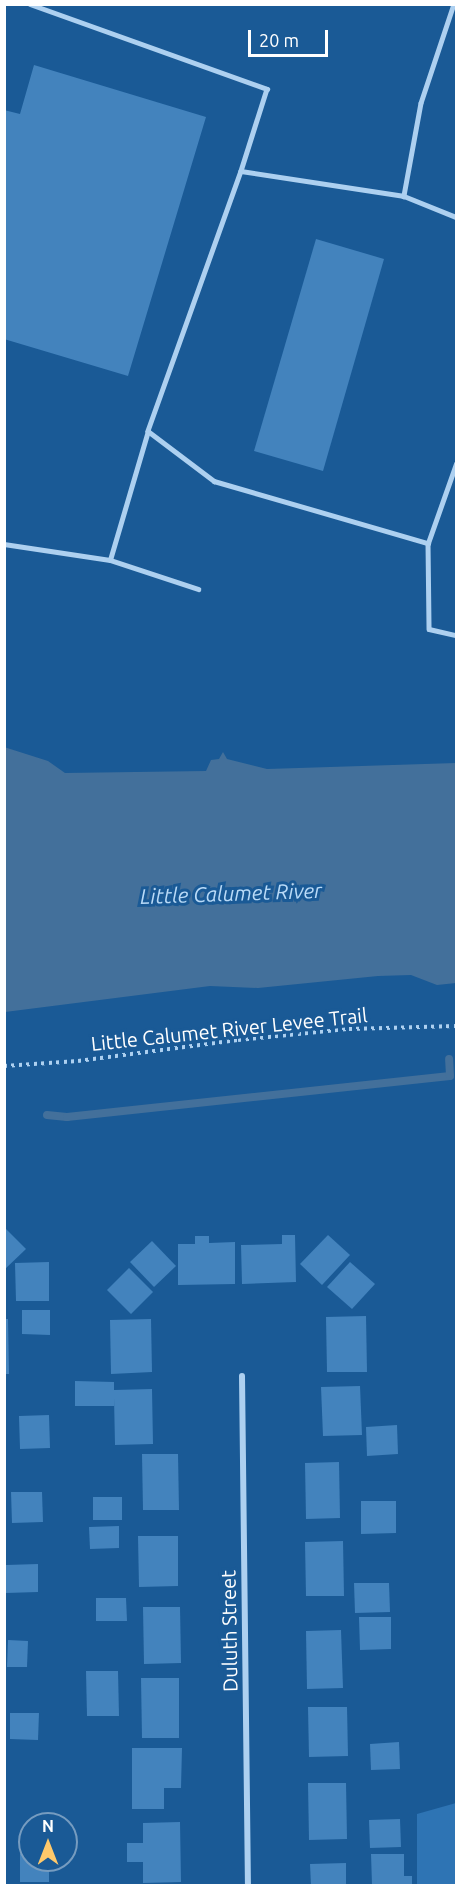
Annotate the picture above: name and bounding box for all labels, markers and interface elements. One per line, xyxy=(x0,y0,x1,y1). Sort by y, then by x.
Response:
scale bar xyxy=(251,18,330,56)
text: 20 m xyxy=(259,30,299,50)
water label: Little Calumet River xyxy=(140,877,322,909)
street label: Little Calumet River Levee Trail xyxy=(90,1003,368,1055)
street label: Duluth Street xyxy=(216,1570,242,1692)
north arrow xyxy=(18,1812,78,1872)
text: N xyxy=(42,1817,54,1835)

